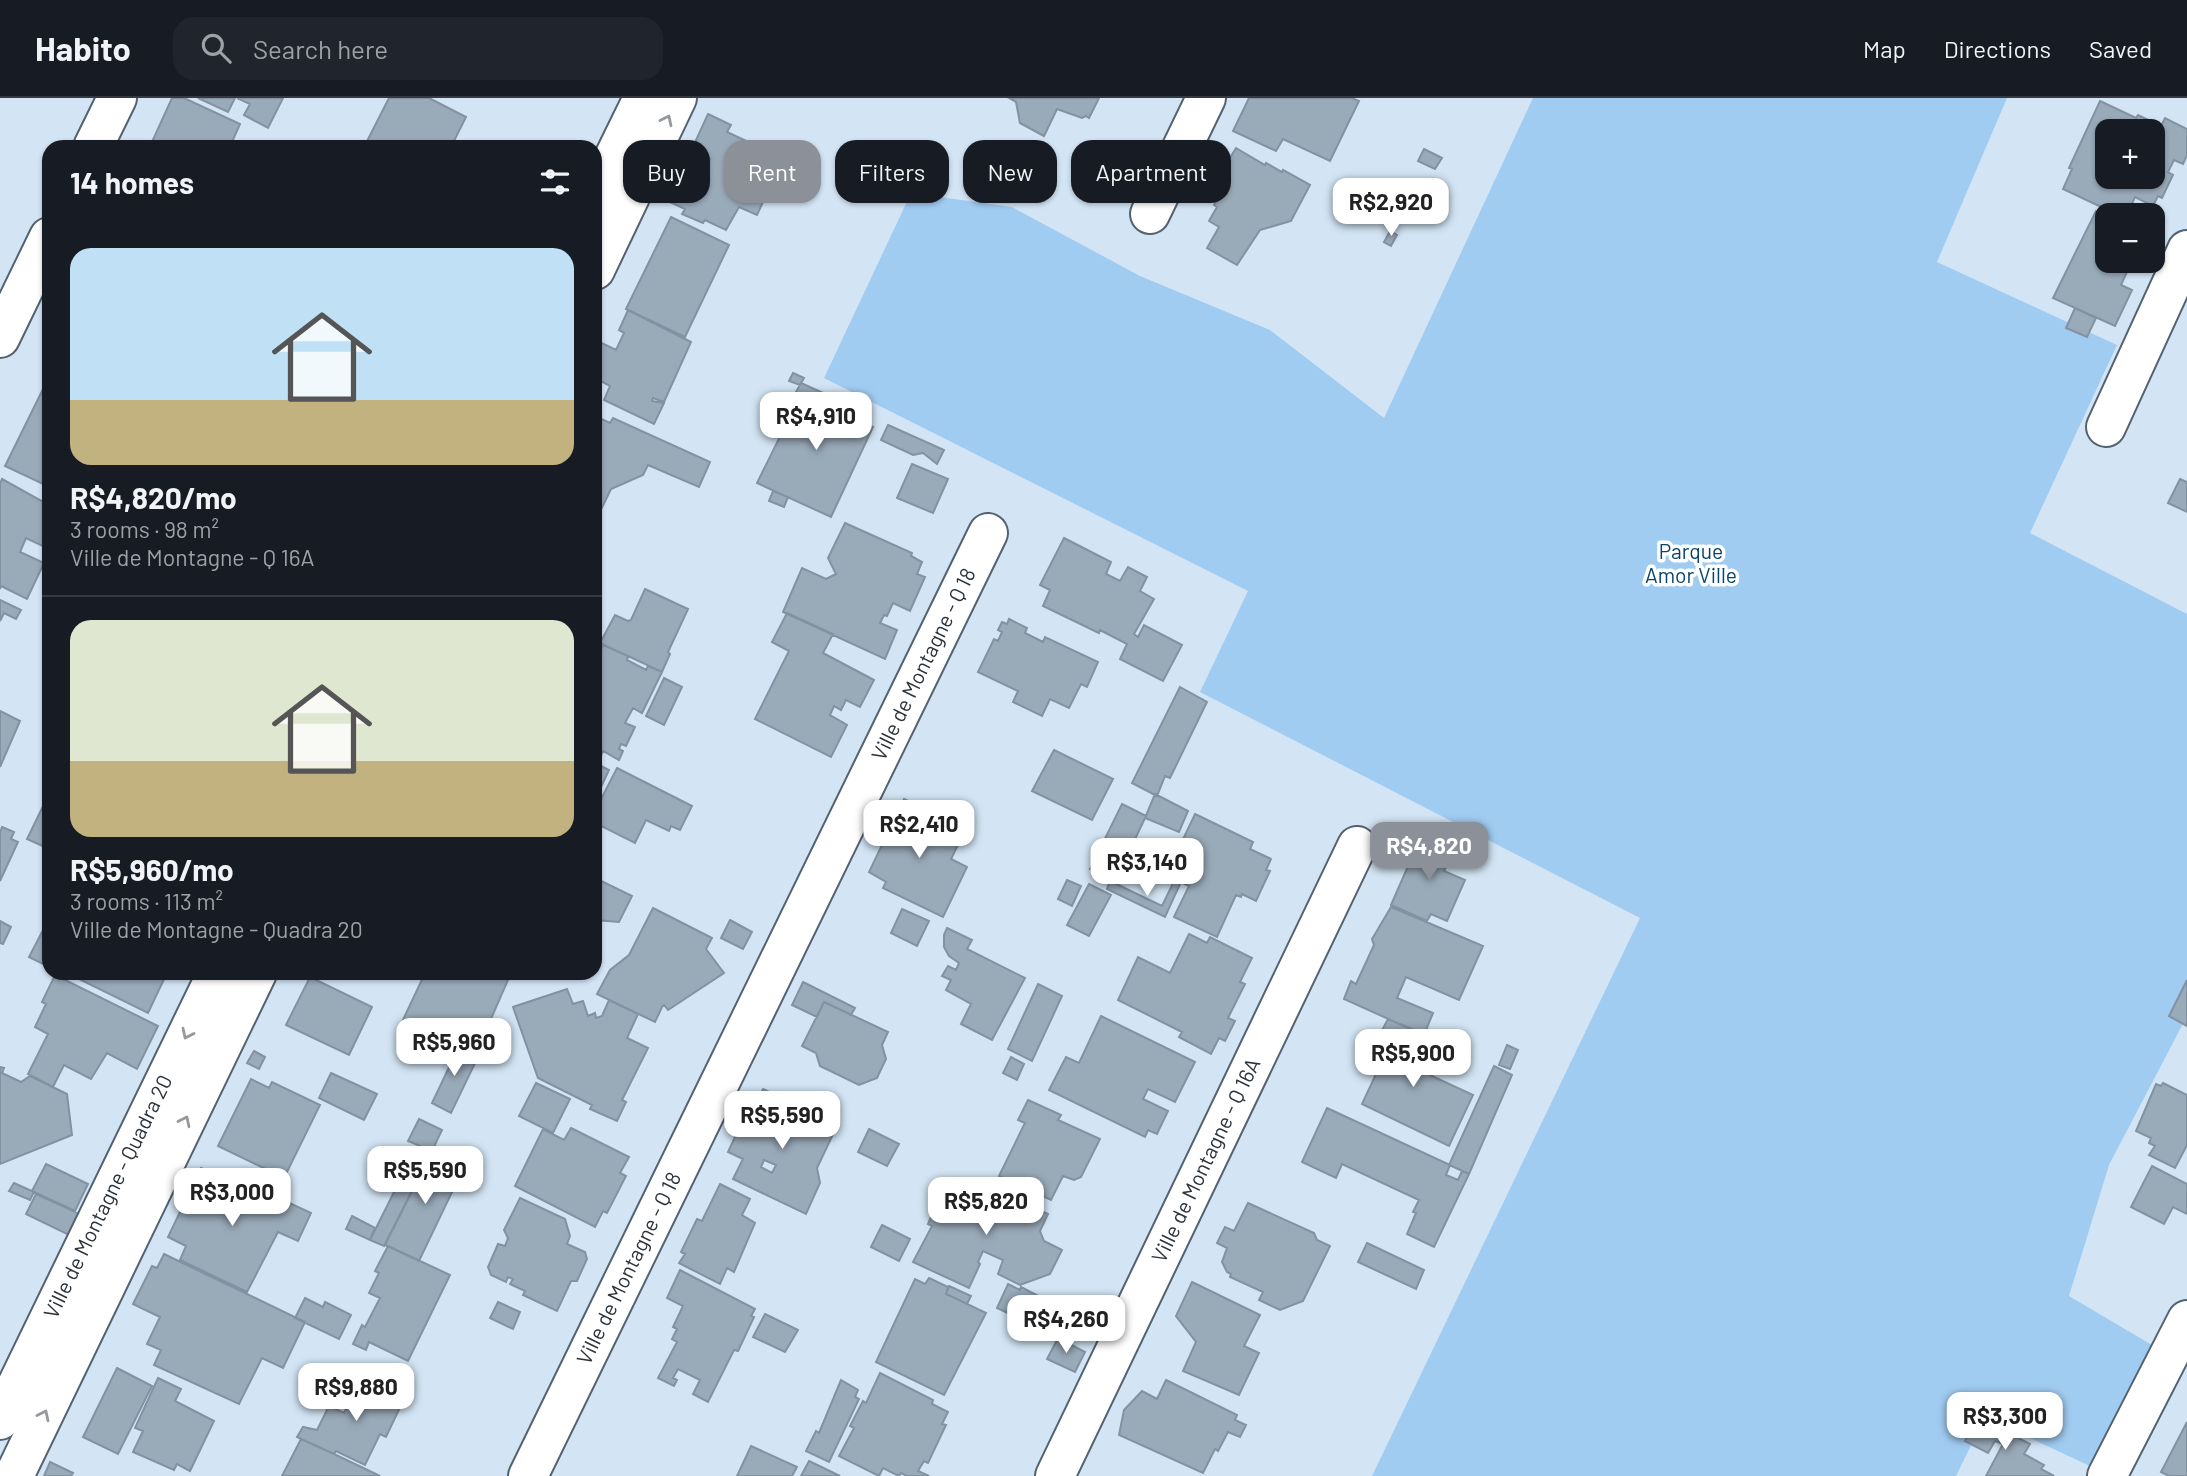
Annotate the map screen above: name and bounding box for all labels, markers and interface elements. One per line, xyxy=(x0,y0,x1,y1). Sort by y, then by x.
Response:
search box xyxy=(173,17,663,80)
text: Habito xyxy=(35,28,131,68)
icon: search xyxy=(197,29,235,67)
text: Search here xyxy=(253,33,388,64)
text: Map xyxy=(1863,34,1906,63)
text: Directions xyxy=(1944,34,2051,63)
text: Saved xyxy=(2089,34,2152,63)
one-way arrow xyxy=(658,115,672,127)
map controls xyxy=(2095,119,2165,273)
button: + xyxy=(2095,119,2165,189)
chip: Buy xyxy=(623,140,710,203)
chip: Rent xyxy=(724,140,821,203)
chip: Filters xyxy=(835,140,949,203)
chip: New xyxy=(963,140,1057,203)
chip: Apartment xyxy=(1071,140,1231,203)
icon: filters xyxy=(536,163,574,201)
text: 14 homes xyxy=(70,164,194,200)
pin: R$2,920 xyxy=(1326,178,1456,238)
text: R$2,920 xyxy=(1349,187,1433,215)
button: − xyxy=(2095,203,2165,273)
icon: home xyxy=(259,294,385,420)
pin: R$4,910 xyxy=(751,392,881,452)
text: R$4,910 xyxy=(776,401,856,429)
text: R$4,820/mo xyxy=(70,479,237,515)
text: 3 rooms · 98 m² xyxy=(70,515,219,543)
park label: Parque Amor Ville xyxy=(1645,538,1737,587)
text: Ville de Montagne - Q 16A xyxy=(70,543,315,571)
street label: Ville de Montagne - Q 18 xyxy=(865,564,980,764)
icon: home xyxy=(259,666,385,792)
pin: R$2,410 xyxy=(854,800,984,860)
text: R$2,410 xyxy=(879,809,959,837)
pin: R$4,820 xyxy=(1364,822,1494,882)
text: R$4,820 xyxy=(1386,831,1472,859)
pin: R$3,140 xyxy=(1082,838,1212,898)
text: R$3,140 xyxy=(1107,847,1187,875)
text: R$5,960/mo xyxy=(70,851,234,887)
text: 3 rooms · 113 m² xyxy=(70,887,223,915)
text: Ville de Montagne - Quadra 20 xyxy=(70,915,363,943)
pin: R$5,960 xyxy=(389,1018,519,1078)
one-way arrow xyxy=(182,1027,196,1039)
text: R$5,960 xyxy=(412,1027,496,1055)
pin: R$5,900 xyxy=(1348,1030,1478,1089)
text: R$5,900 xyxy=(1371,1038,1455,1066)
street label: Ville de Montagne - Q 16A xyxy=(1145,1053,1265,1266)
street label: Ville de Montagne - Quadra 20 xyxy=(37,1070,177,1322)
pin: R$5,590 xyxy=(717,1091,847,1151)
text: R$5,590 xyxy=(740,1100,824,1128)
one-way arrow xyxy=(177,1116,191,1128)
pin: R$5,590 xyxy=(360,1146,490,1206)
text: R$5,590 xyxy=(383,1155,467,1183)
street label: Ville de Montagne - Q 18 xyxy=(570,1167,685,1368)
pin: R$3,000 xyxy=(167,1168,297,1228)
text: R$3,000 xyxy=(190,1177,274,1205)
pin: R$5,820 xyxy=(921,1178,1051,1237)
text: R$5,820 xyxy=(944,1186,1028,1214)
pin: R$4,260 xyxy=(1001,1296,1131,1355)
text: R$4,260 xyxy=(1023,1304,1109,1332)
pin: R$9,880 xyxy=(291,1364,421,1423)
text: R$9,880 xyxy=(314,1372,398,1400)
pin: R$3,300 xyxy=(1940,1392,2070,1452)
text: R$3,300 xyxy=(1963,1401,2047,1429)
one-way arrow xyxy=(35,1410,49,1422)

